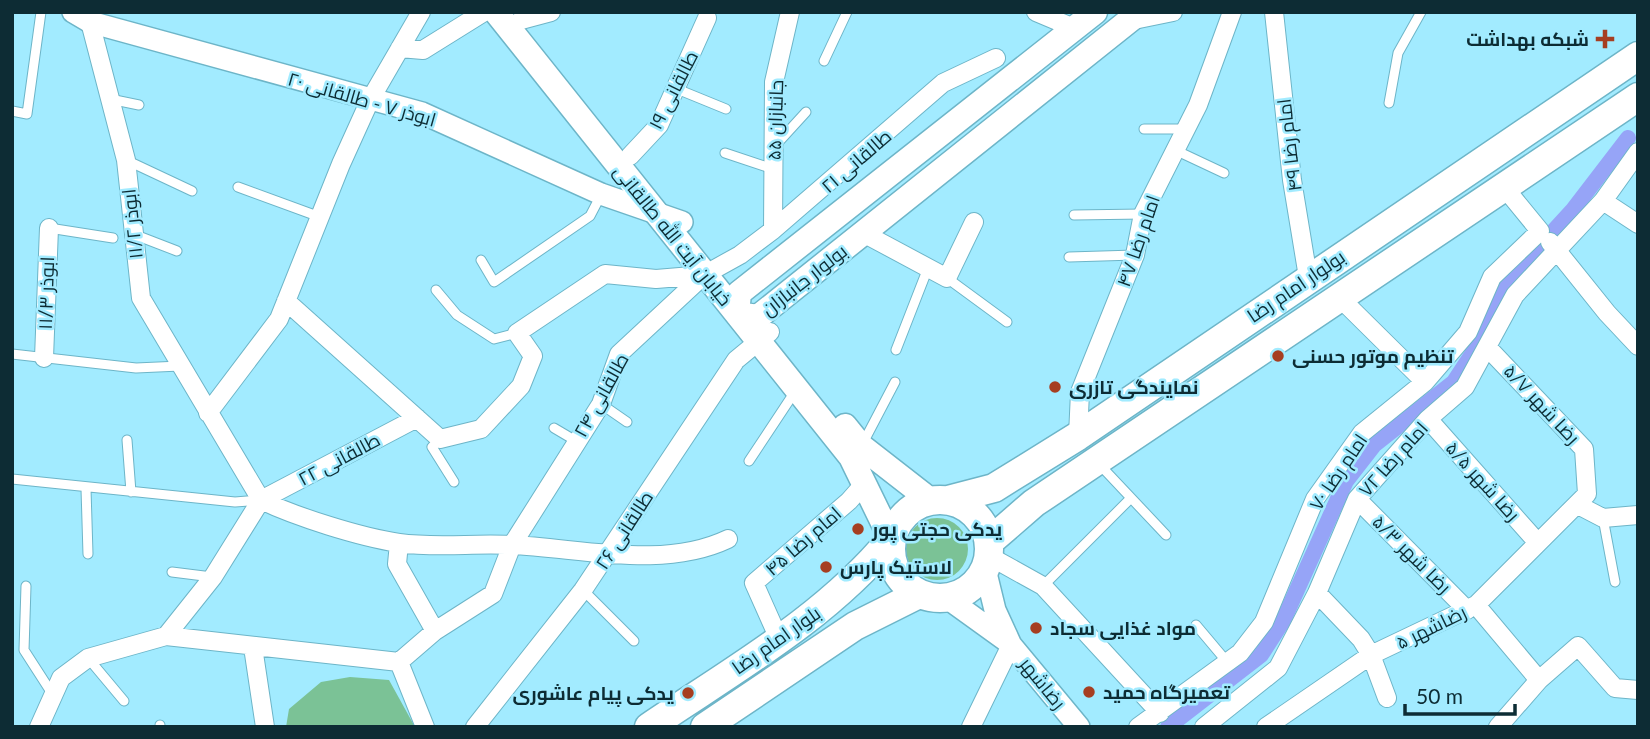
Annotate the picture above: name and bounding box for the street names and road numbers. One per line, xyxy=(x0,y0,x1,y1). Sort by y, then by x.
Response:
street label: طالقانی ۱۹ xyxy=(643,47,703,133)
street label: ابوذر ۷ - طالقانی ۲۰ xyxy=(285,66,439,132)
street label: جانبازان ۵۵ xyxy=(762,79,788,161)
street label: امام رضا ۴۹ xyxy=(1271,97,1309,193)
street label: طالقانی ۲۱ xyxy=(816,124,896,198)
street label: خیابان آیت الله طالقانی xyxy=(609,159,737,311)
street label: ابوذر ۱۱/۲ xyxy=(116,188,148,260)
street label: امام رضا ۴۷ xyxy=(1111,192,1167,291)
street label: بولوار جانبازان xyxy=(756,239,852,321)
street label: بولوار امام رضا xyxy=(1242,244,1351,329)
street label: ابوذر ۱۱/۳ xyxy=(33,256,59,330)
street label: طالقانی ۲۴ xyxy=(568,349,634,441)
street label: رضا شهر ۵/۷ xyxy=(1499,359,1585,449)
street label: امام رضا ۷۲ xyxy=(1353,417,1434,503)
street label: طالقانی ۲۲ xyxy=(294,427,384,491)
street label: امام رضا ۷۰ xyxy=(1304,429,1374,516)
street label: رضا شهر ۵/۵ xyxy=(1441,436,1525,526)
street label: طالقانی ۲۶ xyxy=(590,486,658,574)
street label: امام رضا ۴۵ xyxy=(760,501,848,582)
street label: ۵/۳ رضا شهر xyxy=(1368,510,1456,598)
street label: رضاشهر ۵ xyxy=(1392,600,1470,654)
street label: بلوار امام رضا xyxy=(727,601,826,681)
street label: رضاشهر xyxy=(1014,651,1071,714)

